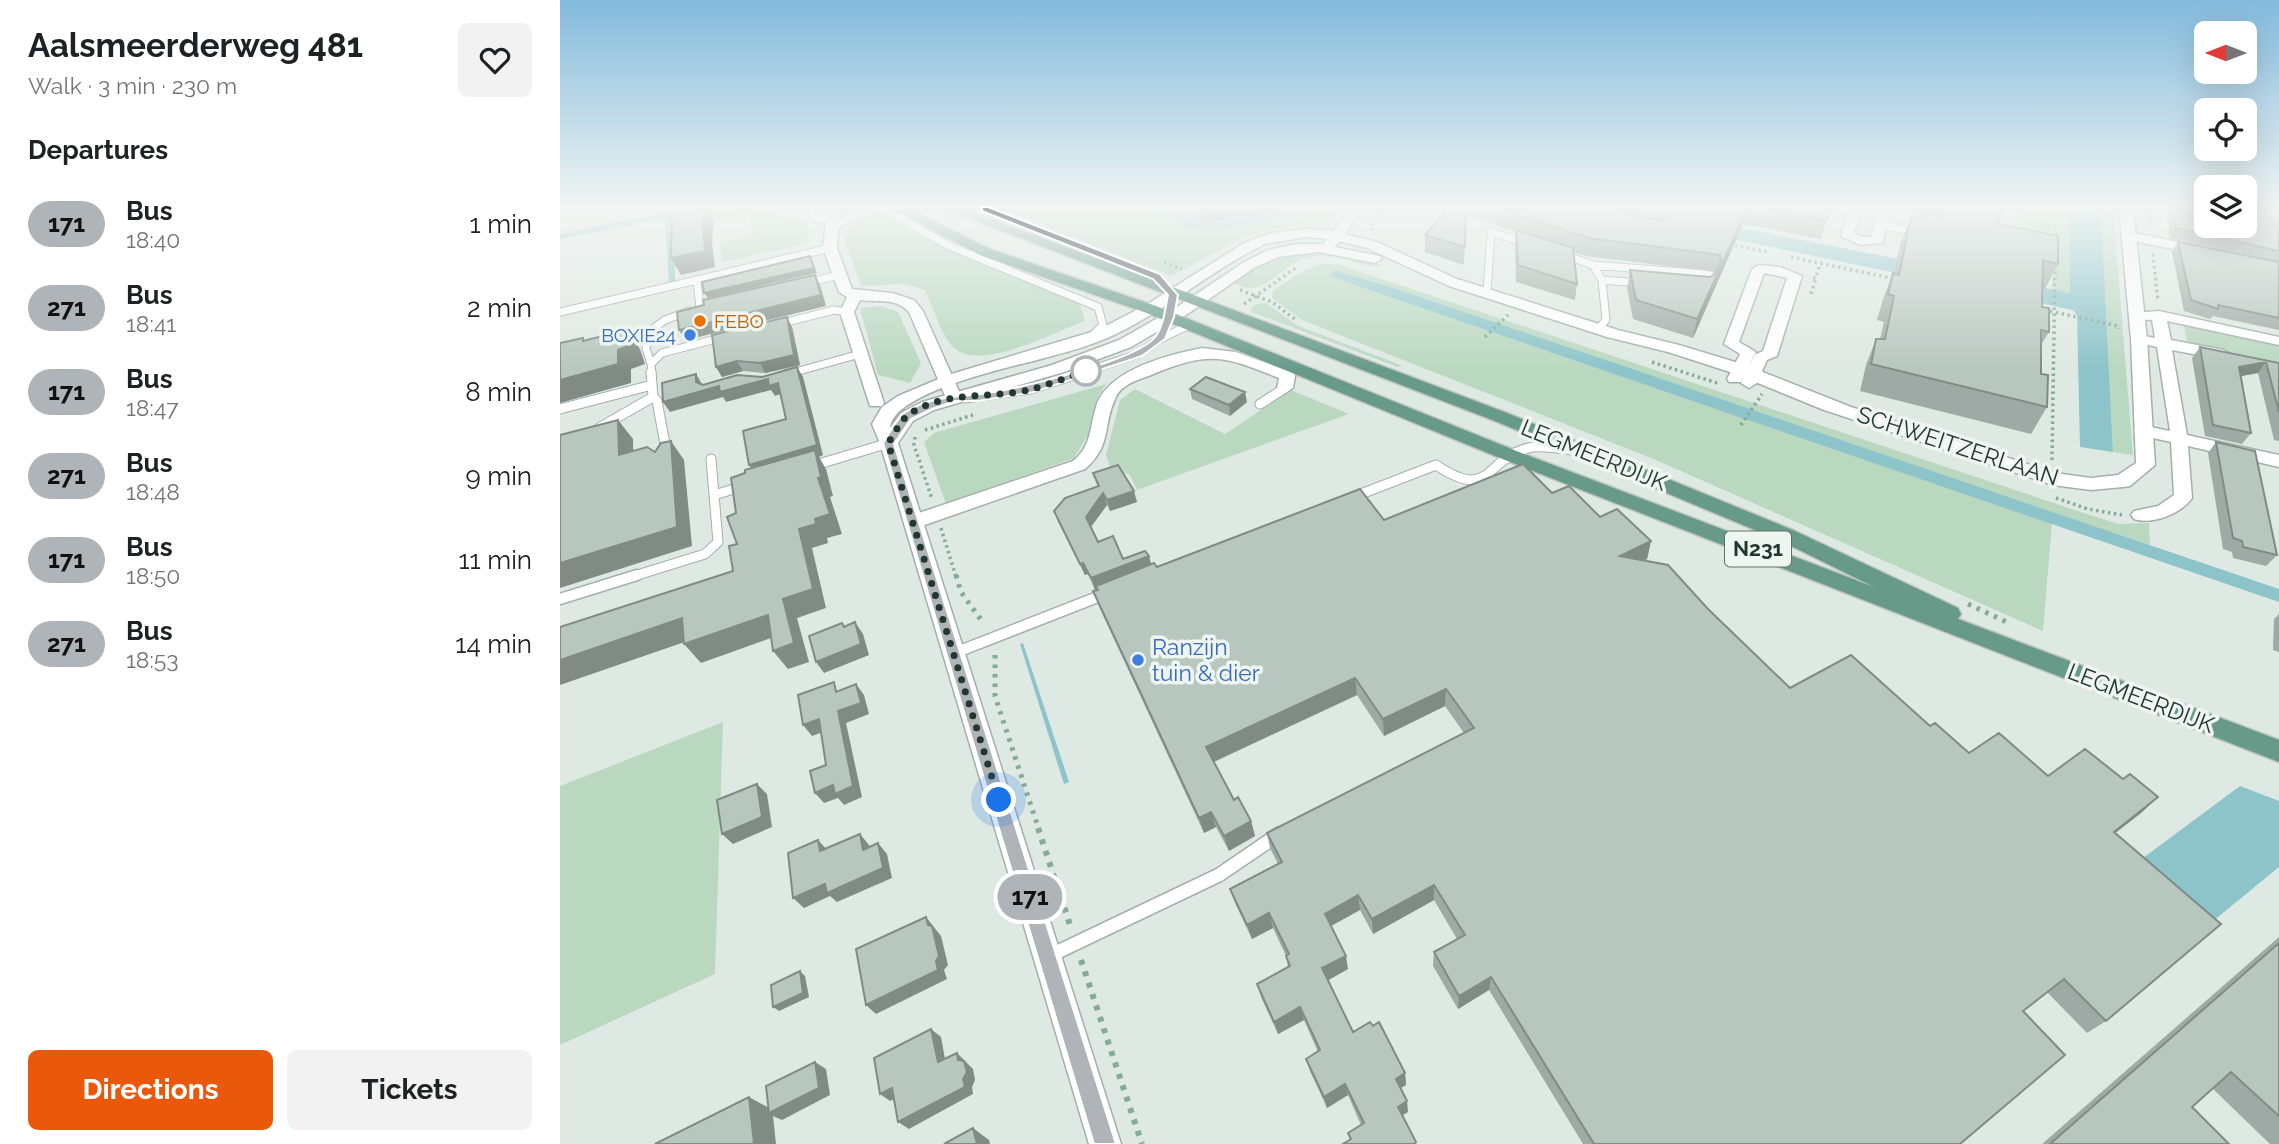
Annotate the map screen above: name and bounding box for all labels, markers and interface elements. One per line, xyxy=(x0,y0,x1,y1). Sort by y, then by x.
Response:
north arrow xyxy=(2194,21,2258,84)
map controls xyxy=(2194,21,2257,238)
button: heart xyxy=(458,23,532,97)
text: Aalsmeerderweg 481 xyxy=(28,26,363,65)
text: Walk · 3 min · 230 m xyxy=(28,72,237,99)
button: locate xyxy=(2194,98,2257,161)
text: Departures xyxy=(28,135,168,165)
button: layers xyxy=(2194,175,2257,238)
text: Bus xyxy=(126,196,173,226)
text: 171 xyxy=(48,209,85,238)
text: 1 min xyxy=(470,209,532,239)
text: 18:40 xyxy=(126,226,180,253)
text: Bus xyxy=(126,280,173,310)
text: 271 xyxy=(47,293,86,322)
text: 2 min xyxy=(467,293,532,323)
text: 18:41 xyxy=(126,310,176,337)
place label: FEBO xyxy=(714,310,764,332)
marker: FEBO xyxy=(692,313,708,329)
place label: BOXIE24 xyxy=(601,324,676,346)
marker: BOXIE24 xyxy=(682,327,698,343)
unlabelled marker xyxy=(1071,356,1101,386)
text: Bus xyxy=(126,364,173,394)
text: 171 xyxy=(48,377,85,406)
text: 8 min xyxy=(465,377,532,407)
text: 18:47 xyxy=(126,394,179,421)
street label: SCHWEITZERLAAN xyxy=(1854,400,2062,491)
street label: LEGMEERDIJK xyxy=(1517,413,1671,496)
text: Bus xyxy=(126,448,173,478)
text: 271 xyxy=(47,461,86,490)
text: 9 min xyxy=(465,461,532,491)
text: 18:48 xyxy=(126,478,180,505)
text: Bus xyxy=(126,532,173,562)
road number: N231 xyxy=(1725,532,1791,566)
text: 171 xyxy=(48,545,85,574)
text: 11 min xyxy=(458,545,532,575)
text: 18:50 xyxy=(126,562,180,589)
text: Bus xyxy=(126,616,173,646)
text: 271 xyxy=(47,629,86,658)
text: 14 min xyxy=(455,629,532,659)
place label: Ranzijn tuin & dier xyxy=(1152,633,1260,686)
text: 18:53 xyxy=(126,646,179,673)
marker: Ranzijn tuin & dier xyxy=(1130,652,1146,668)
street label: LEGMEERDIJK xyxy=(2064,657,2218,738)
your location xyxy=(981,782,1016,817)
line badge: 171 xyxy=(990,874,1070,920)
text: 171 xyxy=(1011,882,1049,911)
button: Directions xyxy=(28,1050,273,1130)
button: Tickets xyxy=(287,1050,532,1130)

